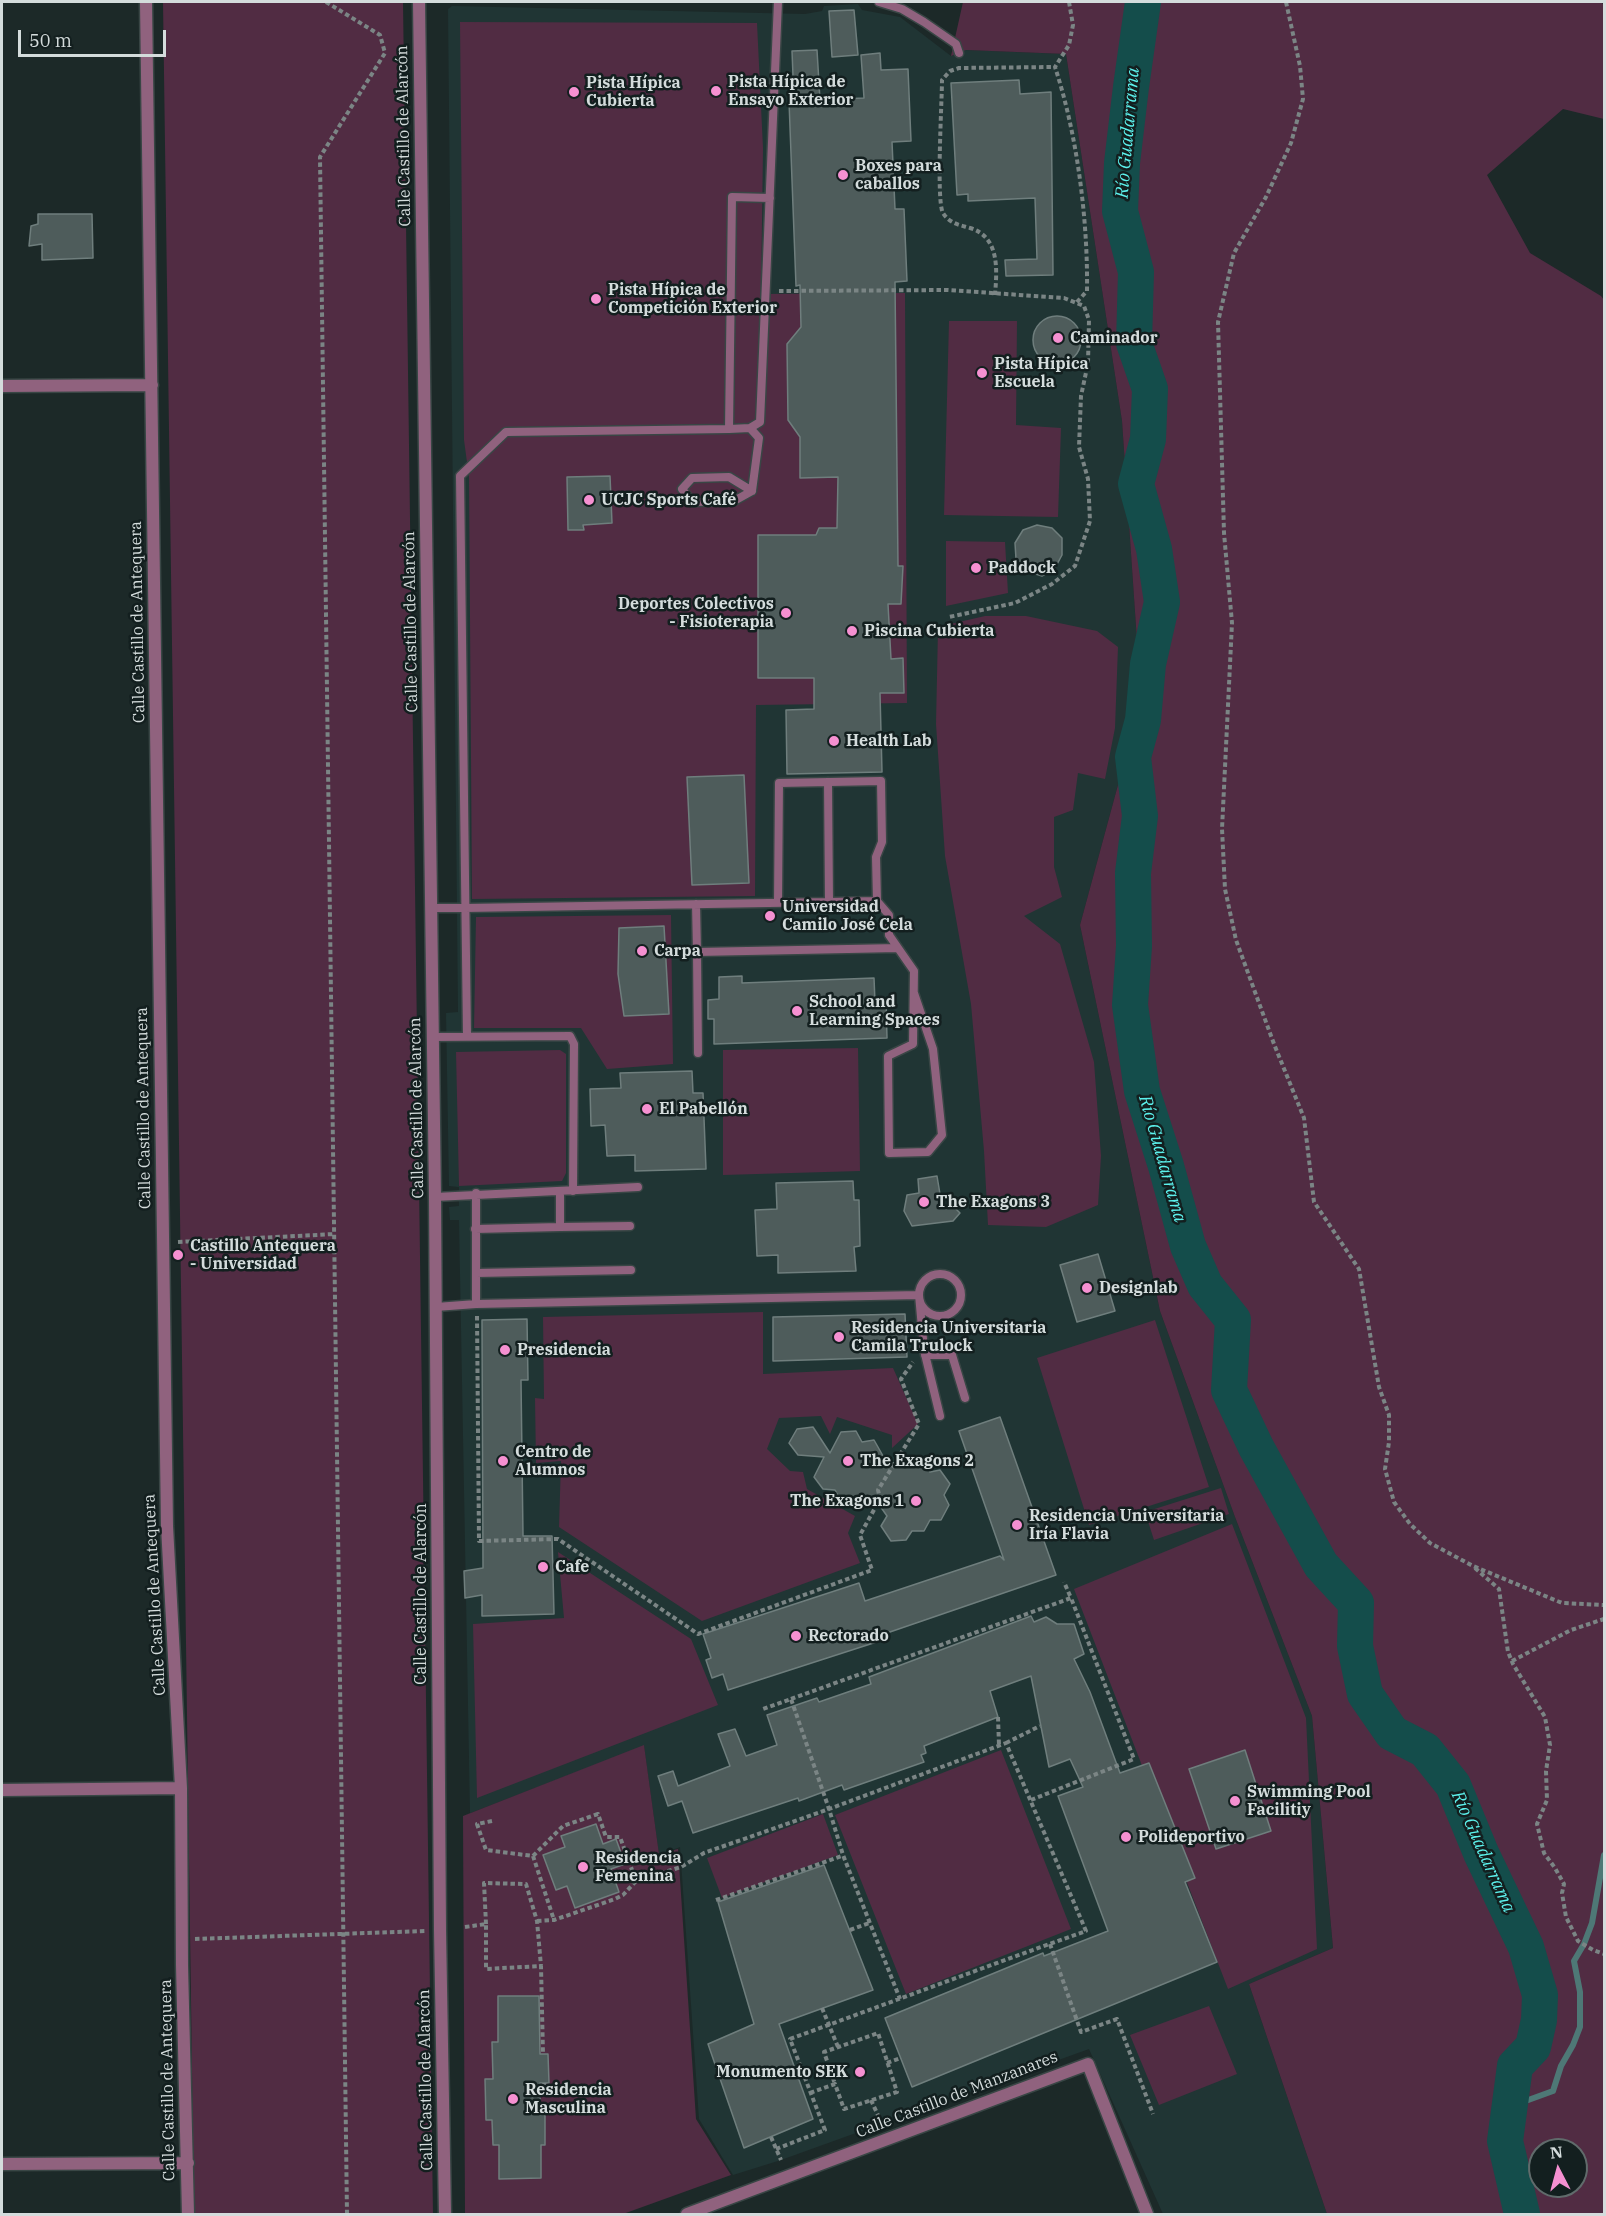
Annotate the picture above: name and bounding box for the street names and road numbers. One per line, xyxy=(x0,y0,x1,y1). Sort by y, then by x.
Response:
street label: Calle Castillo de Alarcón xyxy=(393,45,415,227)
street label: Calle Castillo de Antequera xyxy=(127,521,149,723)
street label: Calle Castillo de Alarcón xyxy=(400,531,422,713)
street label: Calle Castillo de Antequera xyxy=(133,1007,155,1209)
street label: Calle Castillo de Alarcón xyxy=(406,1017,428,1199)
street label: Calle Castillo de Antequera xyxy=(140,1494,170,1696)
street label: Calle Castillo de Alarcón xyxy=(411,1503,431,1685)
street label: Calle Castillo de Antequera xyxy=(157,1979,179,2181)
street label: Calle Castillo de Alarcón xyxy=(415,1989,437,2171)
street label: Calle Castillo de Manzanares xyxy=(853,2048,1061,2142)

